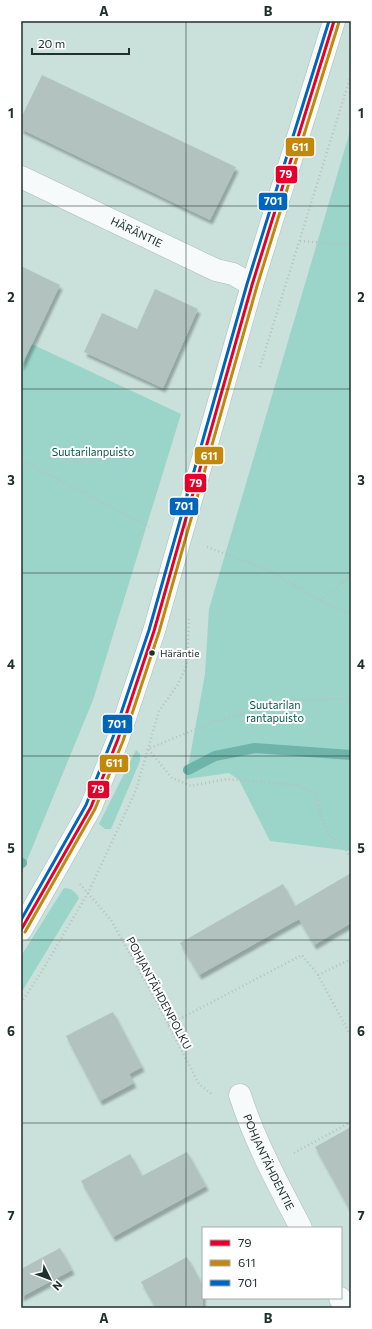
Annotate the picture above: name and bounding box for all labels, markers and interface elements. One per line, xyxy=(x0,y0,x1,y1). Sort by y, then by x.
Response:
text: A xyxy=(99,3,109,19)
text: B xyxy=(264,3,273,19)
scale bar xyxy=(32,30,129,56)
text: 20 m xyxy=(38,36,65,50)
text: 1 xyxy=(8,105,14,121)
text: 1 xyxy=(358,105,364,121)
line badge: 611 xyxy=(285,137,315,157)
text: 611 xyxy=(292,140,308,153)
line badge: 79 xyxy=(275,165,298,184)
text: 79 xyxy=(280,167,293,180)
line badge: 701 xyxy=(258,192,288,211)
text: 701 xyxy=(264,194,282,207)
street label: HÄRÄNTIE xyxy=(109,214,165,250)
text: 2 xyxy=(7,289,15,305)
text: 2 xyxy=(357,289,365,305)
park label: Suutarilanpuisto xyxy=(52,445,135,458)
line badge: 611 xyxy=(194,446,224,465)
text: 611 xyxy=(201,449,217,462)
text: 3 xyxy=(7,472,15,488)
text: 3 xyxy=(357,472,365,488)
line badge: 79 xyxy=(184,473,207,493)
text: 79 xyxy=(190,476,203,489)
line badge: 701 xyxy=(169,497,199,516)
text: 701 xyxy=(175,499,193,512)
place label: Häräntie xyxy=(160,647,199,659)
marker: Häräntie xyxy=(147,648,157,658)
text: 4 xyxy=(7,656,15,672)
text: 4 xyxy=(357,656,365,672)
park label: Suutarilan rantapuisto xyxy=(246,698,304,724)
line badge: 701 xyxy=(102,714,133,734)
text: 701 xyxy=(108,717,126,730)
line badge: 611 xyxy=(99,754,129,773)
text: 611 xyxy=(106,756,122,769)
line badge: 79 xyxy=(87,780,110,799)
text: 79 xyxy=(92,782,105,795)
text: 5 xyxy=(7,840,15,856)
text: 5 xyxy=(357,840,365,856)
street label: POHJANTÄHDENPOLKU xyxy=(123,934,196,1052)
text: 6 xyxy=(7,1023,15,1039)
text: 6 xyxy=(357,1023,365,1039)
street label: POHJANTÄHDENTIE xyxy=(241,1112,297,1212)
text: 7 xyxy=(7,1207,15,1223)
text: 7 xyxy=(357,1207,365,1223)
legend xyxy=(202,1227,342,1299)
text: 79 xyxy=(238,1235,252,1249)
text: 611 xyxy=(238,1255,256,1269)
north arrow xyxy=(30,1259,70,1299)
text: 701 xyxy=(238,1275,257,1289)
text: N xyxy=(50,1279,65,1293)
text: A xyxy=(99,1310,109,1326)
text: B xyxy=(264,1310,273,1326)

